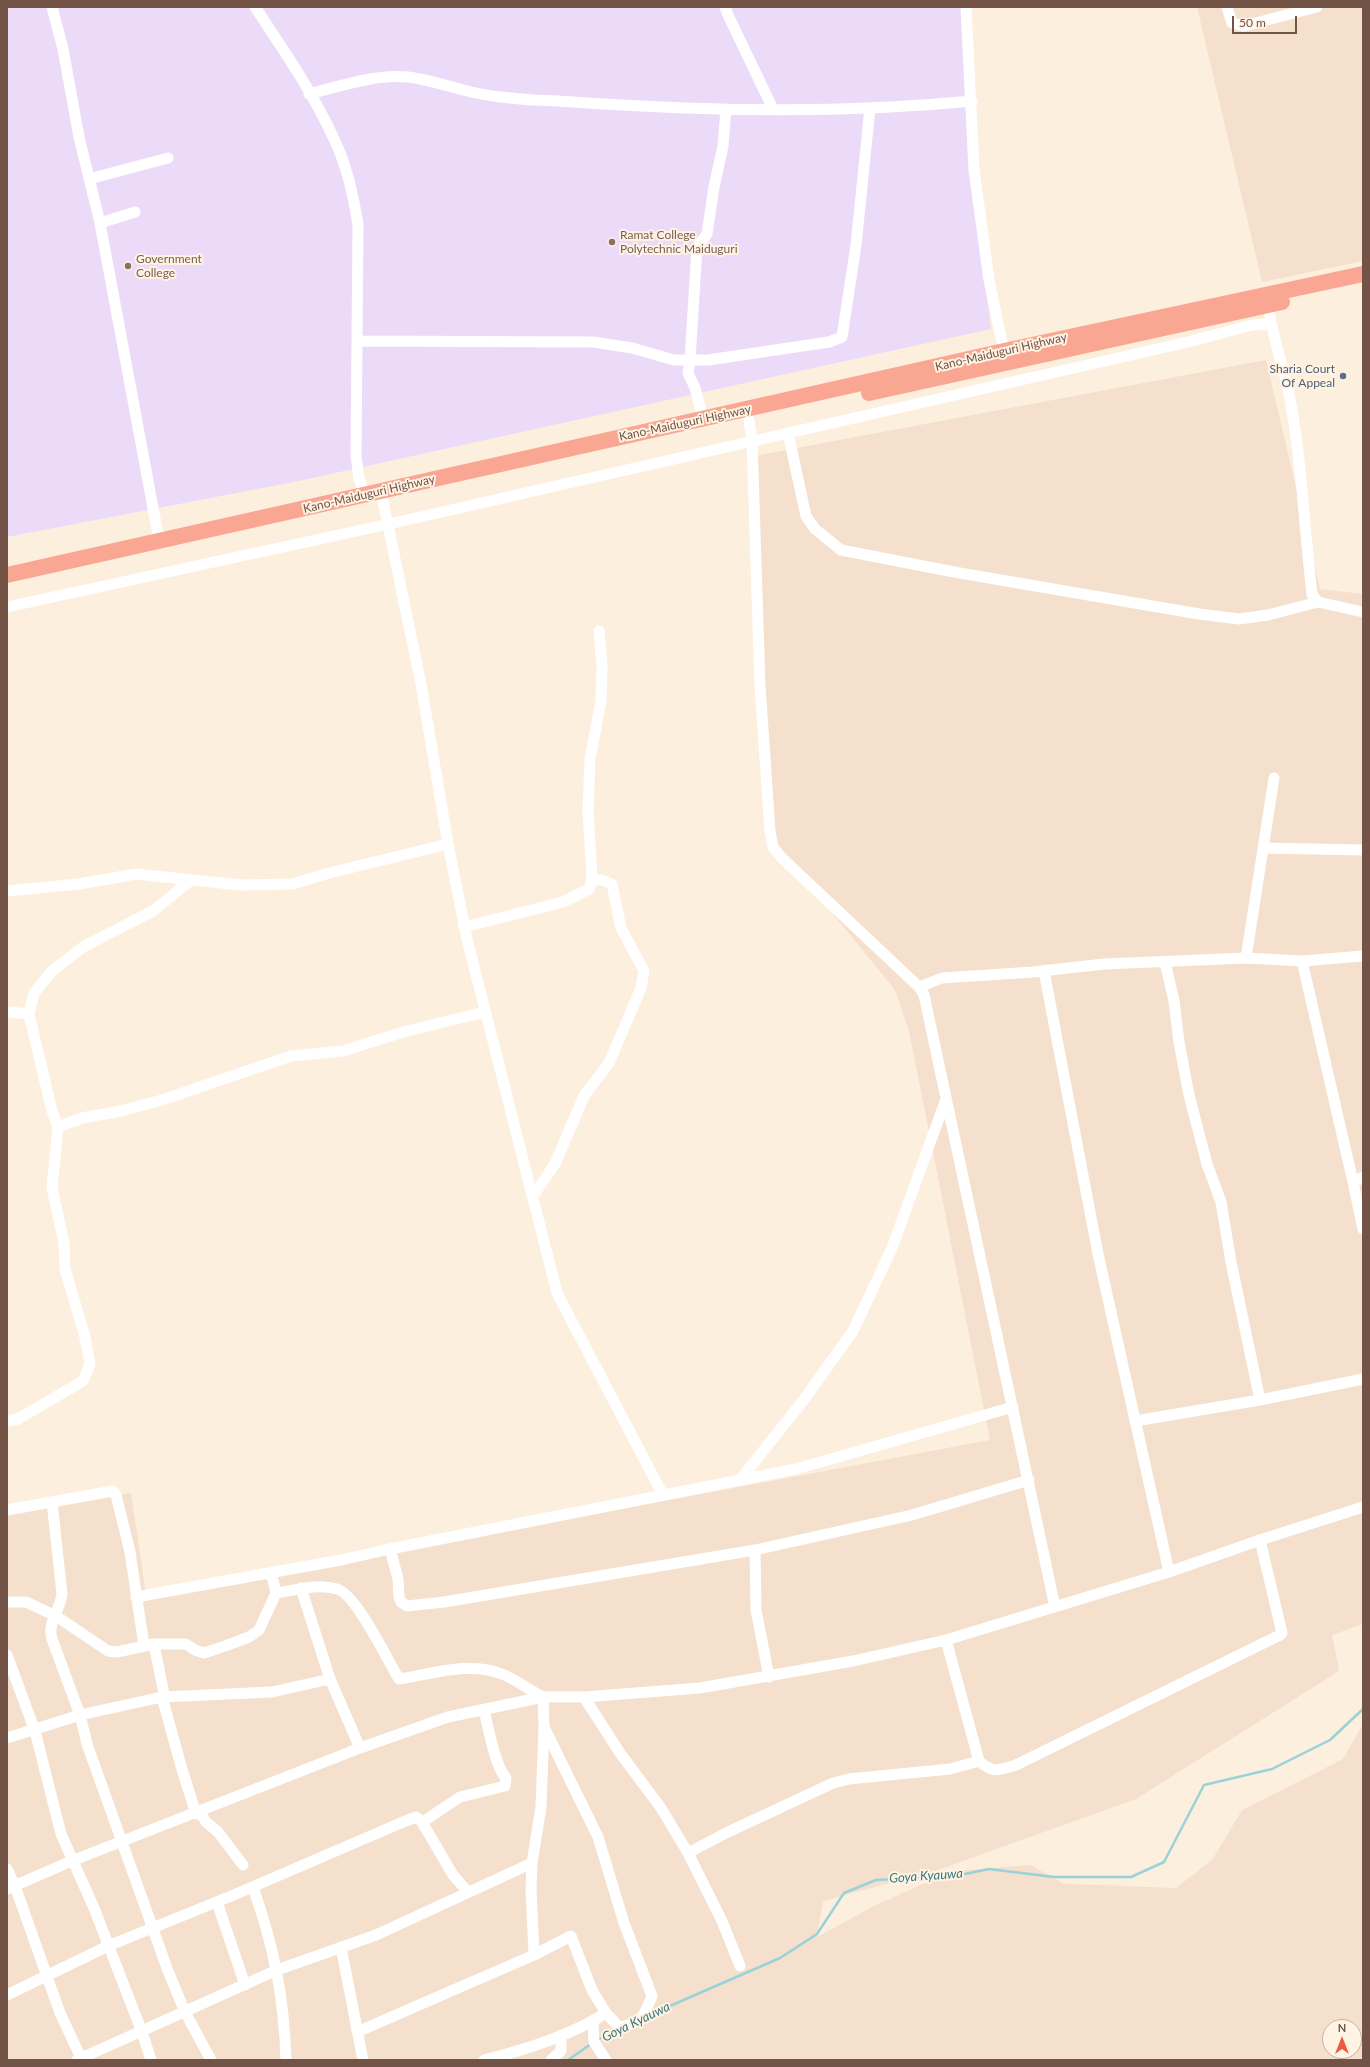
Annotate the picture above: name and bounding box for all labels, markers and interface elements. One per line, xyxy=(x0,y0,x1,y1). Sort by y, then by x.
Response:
scale bar xyxy=(1234,8,1299,34)
text: 50 m xyxy=(1239,15,1266,30)
place label: Ramat College Polytechnic Maiduguri xyxy=(620,228,738,256)
marker: Ramat College Polytechnic Maiduguri xyxy=(607,237,617,247)
place label: Government College xyxy=(136,252,202,280)
marker: Government College xyxy=(123,261,133,271)
street label: Kano-Maiduguri Highway xyxy=(934,330,1068,374)
place label: Sharia Court Of Appeal xyxy=(1270,362,1335,390)
marker: Sharia Court Of Appeal xyxy=(1338,371,1348,381)
street label: Kano-Maiduguri Highway xyxy=(618,402,752,444)
street label: Kano-Maiduguri Highway xyxy=(302,472,436,516)
water label: Goya Kyauwa xyxy=(889,1866,963,1886)
water label: Goya Kyauwa xyxy=(599,1999,673,2045)
north arrow xyxy=(1322,2019,1362,2059)
text: N xyxy=(1338,2021,1346,2034)

